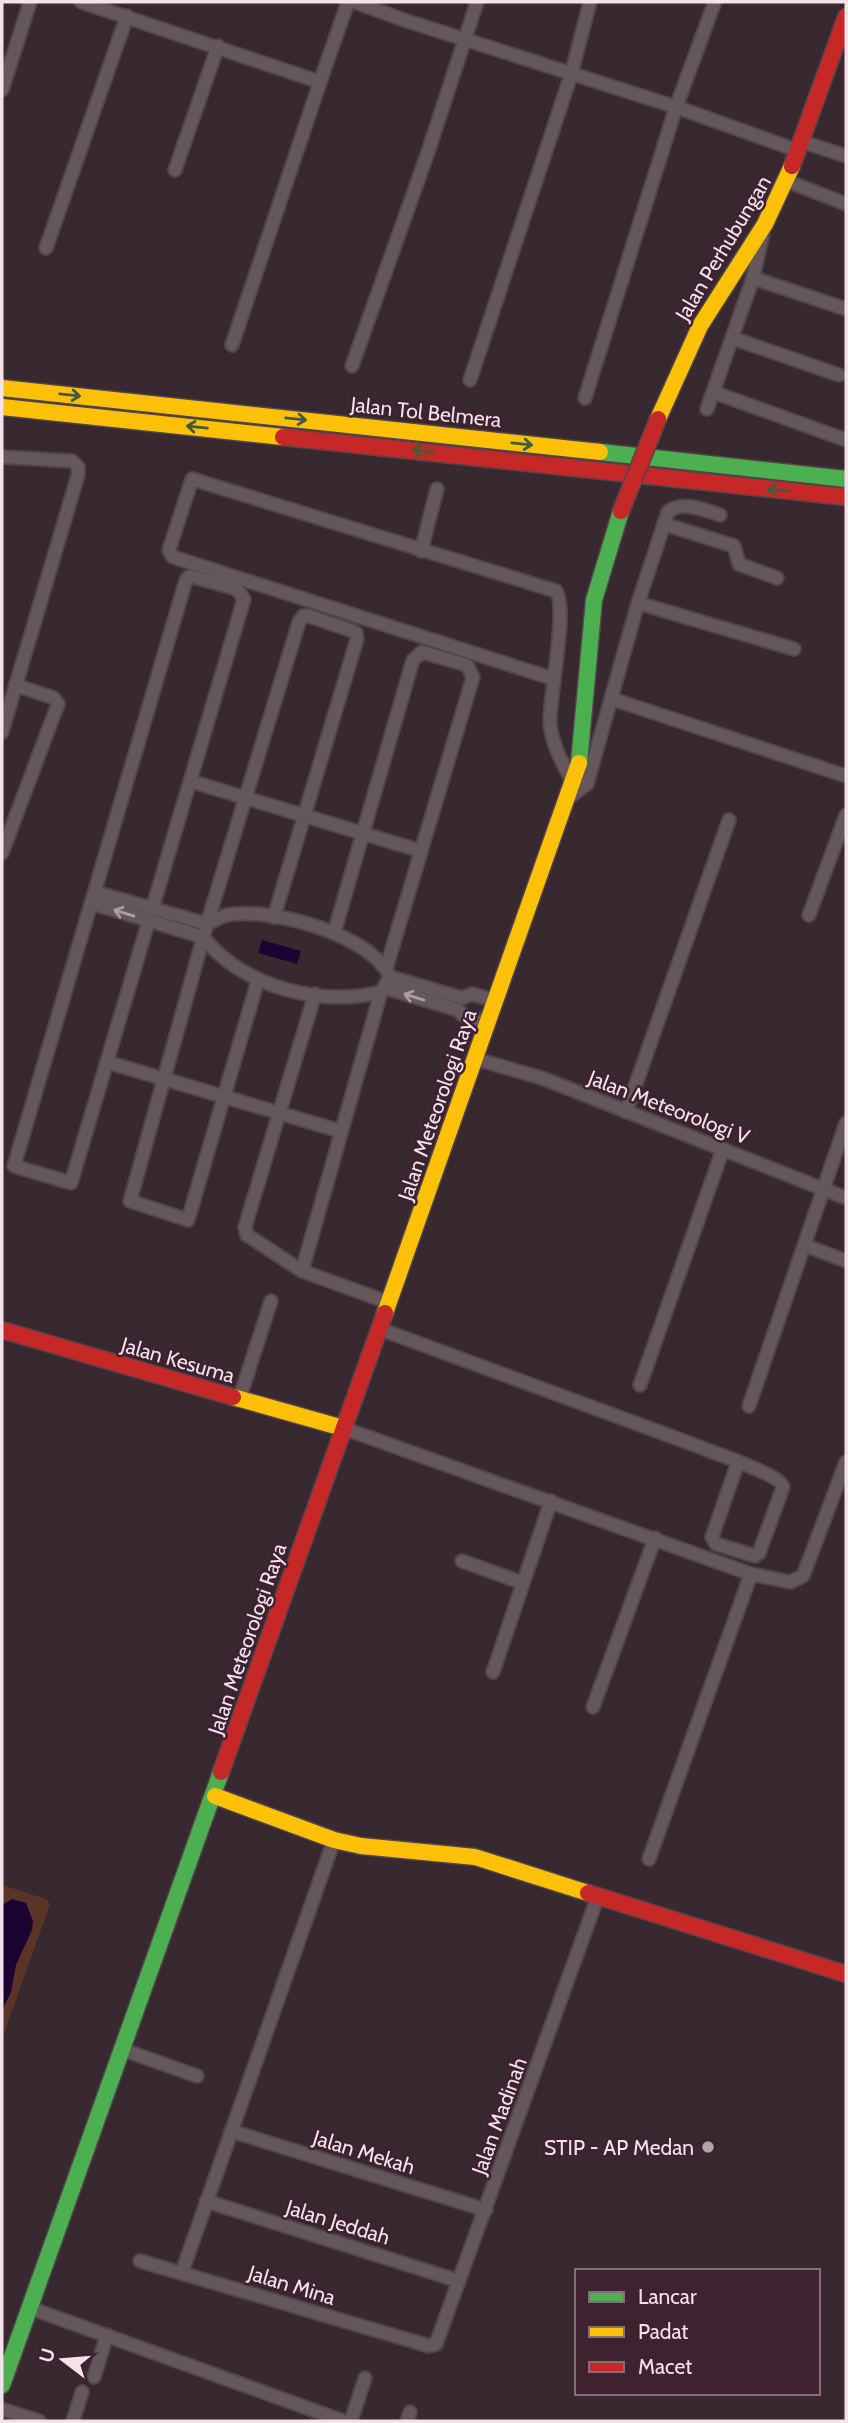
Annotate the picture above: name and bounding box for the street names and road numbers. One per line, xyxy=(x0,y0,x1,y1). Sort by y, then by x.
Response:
street label: Jalan Perhubungan xyxy=(669,171,776,326)
street label: Jalan Tol Belmera xyxy=(348,392,503,432)
street label: Jalan Meteorologi Raya xyxy=(392,1006,481,1205)
street label: Jalan Meteorologi V xyxy=(584,1064,753,1149)
street label: Jalan Kesuma xyxy=(117,1332,238,1388)
street label: Jalan Meteorologi Raya xyxy=(202,1540,291,1739)
street label: Jalan Madinah xyxy=(466,2054,532,2179)
street label: Jalan Mekah xyxy=(309,2124,418,2179)
street label: Jalan Jeddah xyxy=(282,2194,393,2250)
street label: Jalan Mina xyxy=(244,2260,339,2310)

